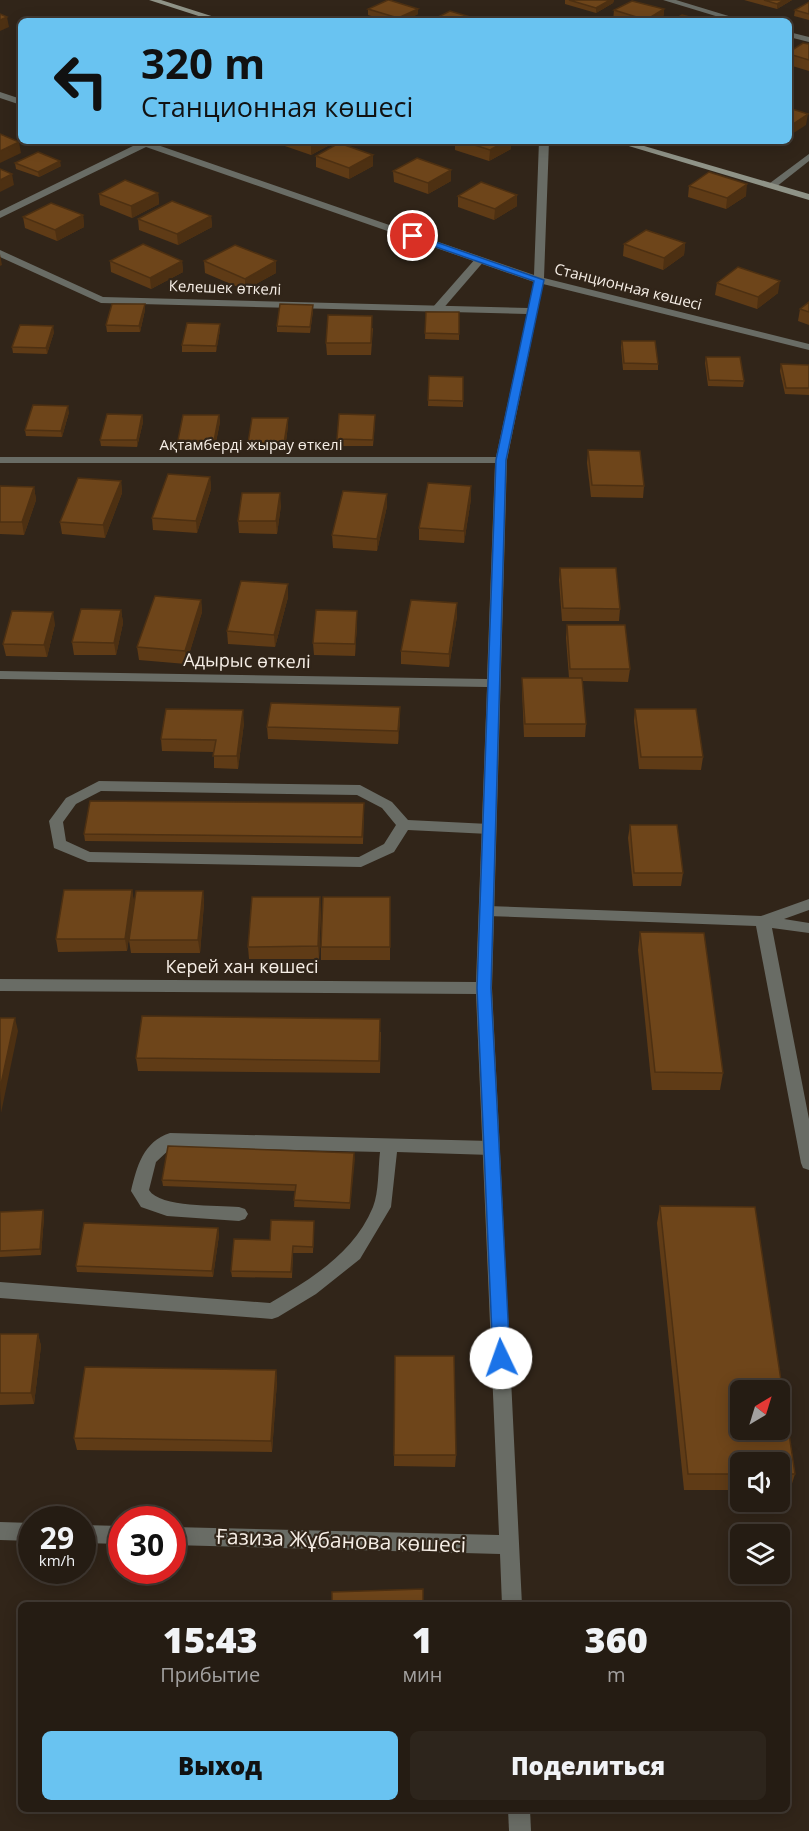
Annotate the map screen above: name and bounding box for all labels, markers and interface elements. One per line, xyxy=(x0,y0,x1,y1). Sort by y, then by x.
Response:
text: 320 m xyxy=(141,34,265,91)
icon: left xyxy=(42,42,120,120)
text: Станционная көшесі xyxy=(141,88,413,125)
pin xyxy=(387,210,438,261)
icon: arrive xyxy=(396,219,429,252)
street label: Станционная көшесі xyxy=(552,258,704,314)
street label: Келешек өткелі xyxy=(168,275,282,299)
street label: Ақтамберді жырау өткелі xyxy=(160,434,342,454)
street label: Адырыс өткелі xyxy=(183,647,311,673)
street label: Керей хан көшесі xyxy=(165,954,319,978)
position arrow xyxy=(469,1326,533,1390)
north arrow xyxy=(730,1380,790,1440)
map controls xyxy=(730,1380,790,1584)
button: sound xyxy=(730,1452,790,1512)
speed limit sign: 30 xyxy=(108,1506,186,1584)
text: 29 xyxy=(40,1517,74,1558)
street label: Ғазиза Жұбанова көшесі xyxy=(216,1522,467,1558)
button: layers xyxy=(730,1524,790,1584)
text: km/h xyxy=(39,1550,75,1570)
text: 15:43 xyxy=(163,1615,258,1664)
text: 1 xyxy=(412,1615,433,1664)
text: 360 xyxy=(585,1615,648,1664)
text: Прибытие xyxy=(160,1661,260,1688)
text: мин xyxy=(402,1661,442,1688)
text: m xyxy=(607,1661,625,1688)
button: Выход xyxy=(42,1731,398,1800)
button: Поделиться xyxy=(410,1731,766,1800)

